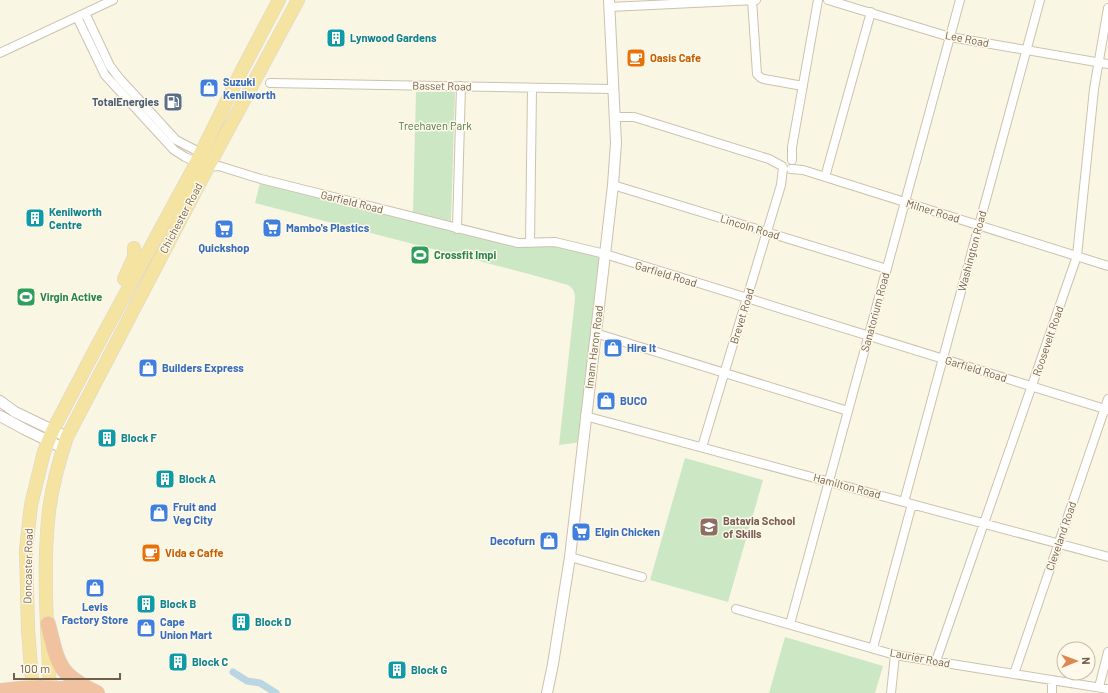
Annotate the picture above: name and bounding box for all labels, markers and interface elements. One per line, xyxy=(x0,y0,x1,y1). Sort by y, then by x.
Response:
building icon: Lynwood Gardens xyxy=(325,27,347,49)
street label: Lee Road xyxy=(944,28,990,49)
place label: Lynwood Gardens xyxy=(350,31,437,44)
cafe icon: Oasis Cafe xyxy=(625,47,647,69)
place label: Oasis Cafe xyxy=(650,51,701,64)
place label: Suzuki Kenilworth xyxy=(223,75,276,101)
shop icon: Suzuki Kenilworth xyxy=(198,77,220,99)
street label: Basset Road xyxy=(412,78,472,93)
fuel station icon: TotalEnergies xyxy=(162,91,184,113)
place label: TotalEnergies xyxy=(92,95,159,108)
park label: Treehaven Park xyxy=(398,119,472,132)
street label: Chichester Road xyxy=(156,180,205,255)
street label: Garfield Road xyxy=(320,187,385,216)
street label: Milner Road xyxy=(905,196,962,225)
place label: Kenilworth Centre xyxy=(49,205,102,231)
building icon: Kenilworth Centre xyxy=(24,207,46,229)
street label: Washington Road xyxy=(955,209,989,293)
street label: Lincoln Road xyxy=(719,211,781,242)
supermarket icon: Mambo's Plastics xyxy=(261,217,283,239)
supermarket icon: Quickshop xyxy=(213,218,235,240)
place label: Mambo's Plastics xyxy=(286,221,370,234)
place label: Quickshop xyxy=(199,241,249,254)
sports icon: Crossfit Impi xyxy=(409,244,431,266)
place label: Crossfit Impi xyxy=(434,248,497,261)
street label: Garfield Road xyxy=(634,258,699,289)
street label: Sanatorium Road xyxy=(858,271,891,353)
sports icon: Virgin Active xyxy=(15,286,37,308)
street label: Brevet Road xyxy=(727,286,756,345)
place label: Virgin Active xyxy=(40,290,102,303)
street label: Imam Haron Road xyxy=(582,304,605,389)
street label: Roosevelt Road xyxy=(1029,304,1066,378)
shop icon: Hire It xyxy=(602,337,624,359)
place label: Hire It xyxy=(627,341,656,354)
street label: Garfield Road xyxy=(944,353,1009,384)
shop icon: Builders Express xyxy=(137,357,159,379)
place label: Builders Express xyxy=(162,361,244,374)
shop icon: BUCO xyxy=(595,390,617,412)
place label: BUCO xyxy=(620,394,647,407)
building icon: Block F xyxy=(96,427,118,449)
place label: Block F xyxy=(121,431,157,444)
building icon: Block A xyxy=(154,468,176,490)
street label: Hamilton Road xyxy=(812,470,882,501)
place label: Block A xyxy=(179,472,217,485)
place label: Fruit and Veg City xyxy=(173,500,216,526)
street label: Cleveland Road xyxy=(1043,500,1078,572)
shop icon: Fruit and Veg City xyxy=(148,502,170,524)
place label: Batavia School of Skills xyxy=(723,514,796,540)
school or university icon: Batavia School of Skills xyxy=(698,516,720,538)
supermarket icon: Elgin Chicken xyxy=(570,521,592,543)
place label: Elgin Chicken xyxy=(595,525,660,538)
street label: Doncaster Road xyxy=(20,528,35,604)
shop icon: Decofurn xyxy=(538,530,560,552)
place label: Decofurn xyxy=(490,534,535,547)
cafe icon: Vida e Caffe xyxy=(140,542,162,564)
place label: Vida e Caffe xyxy=(165,546,224,559)
shop icon: Levis Factory Store xyxy=(84,577,106,599)
building icon: Block B xyxy=(135,593,157,615)
place label: Block B xyxy=(160,597,197,610)
place label: Levis Factory Store xyxy=(62,600,128,626)
building icon: Block D xyxy=(230,611,252,633)
place label: Cape Union Mart xyxy=(160,615,212,641)
place label: Block D xyxy=(255,615,292,628)
shop icon: Cape Union Mart xyxy=(135,617,157,639)
north arrow xyxy=(1056,641,1096,681)
street label: Laurier Road xyxy=(889,645,951,670)
building icon: Block C xyxy=(167,651,189,673)
scale bar xyxy=(14,655,120,681)
place label: Block C xyxy=(192,655,229,668)
text: N xyxy=(1080,657,1093,665)
building icon: Block G xyxy=(386,659,408,681)
text: 100 m xyxy=(20,661,50,675)
place label: Block G xyxy=(411,663,448,676)

